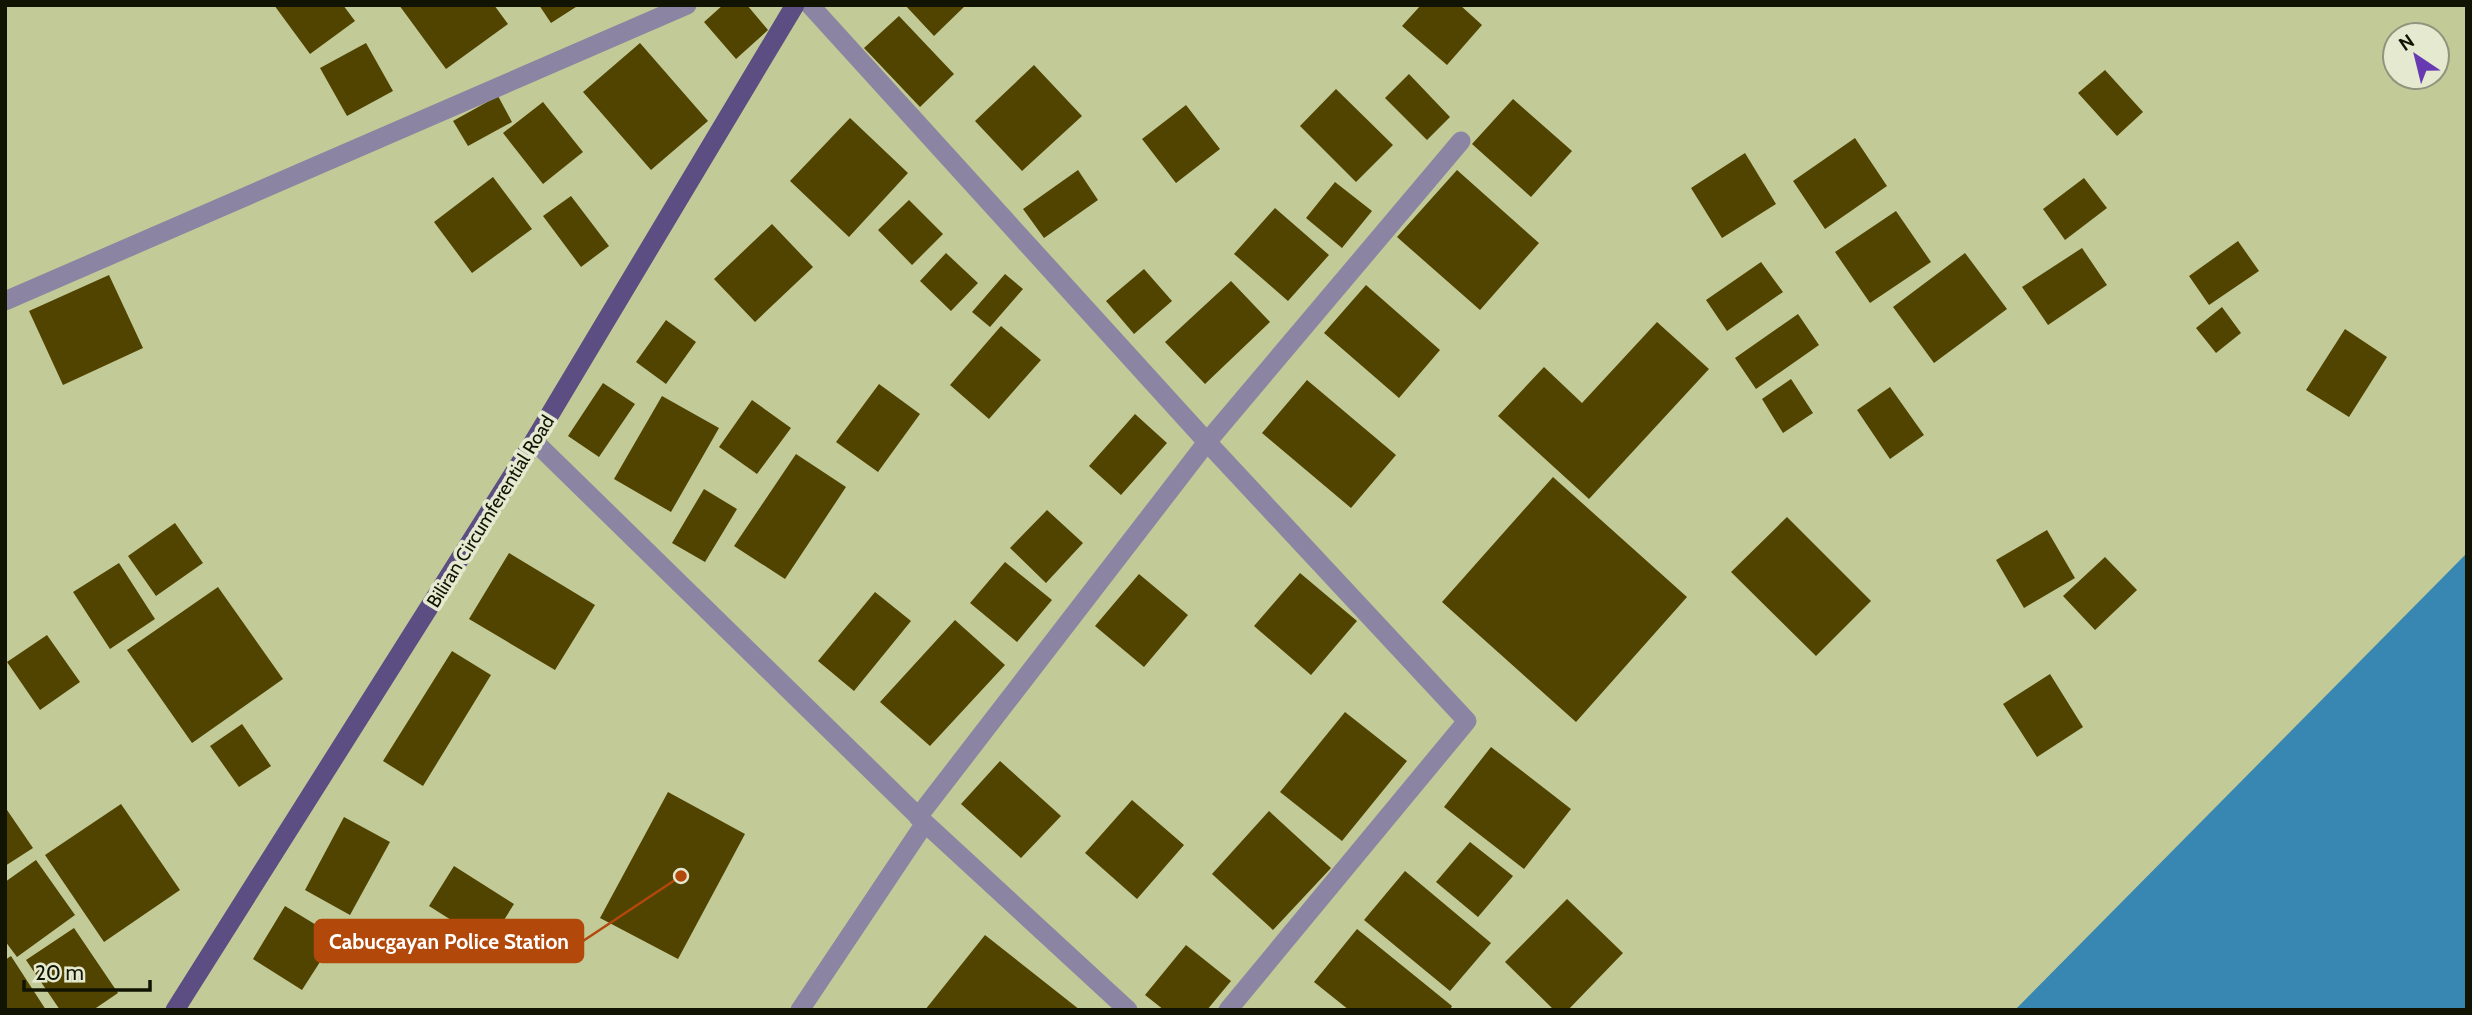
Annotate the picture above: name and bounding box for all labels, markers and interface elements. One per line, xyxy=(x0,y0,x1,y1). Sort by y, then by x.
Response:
north arrow xyxy=(2381,21,2451,91)
text: N xyxy=(2394,29,2419,56)
street label: Biliran Circumferential Road xyxy=(422,411,559,612)
callout: Cabucgayan Police Station xyxy=(315,920,583,962)
text: Cabucgayan Police Station xyxy=(329,929,569,954)
scale bar xyxy=(24,948,150,992)
text: 20 m xyxy=(35,960,84,985)

